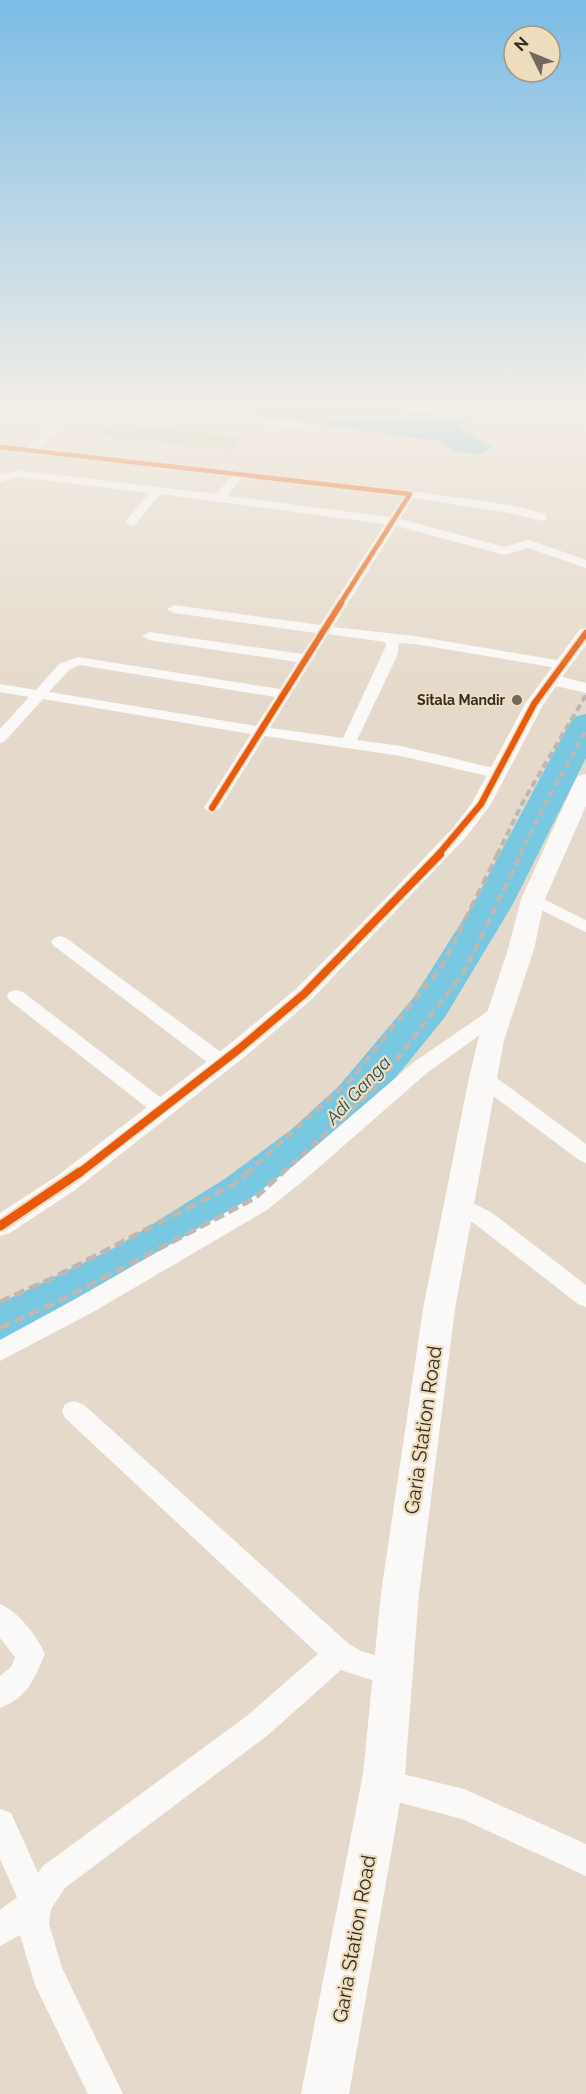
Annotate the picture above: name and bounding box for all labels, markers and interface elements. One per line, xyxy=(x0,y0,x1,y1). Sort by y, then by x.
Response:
north arrow xyxy=(502,24,562,84)
text: N xyxy=(510,33,533,55)
place label: Sitala Mandir xyxy=(417,692,506,708)
marker: Sitala Mandir xyxy=(510,693,524,707)
water label: Adi Ganga xyxy=(321,1052,395,1129)
street label: Garia Station Road xyxy=(399,1344,447,1516)
street label: Garia Station Road xyxy=(327,1853,381,2025)

